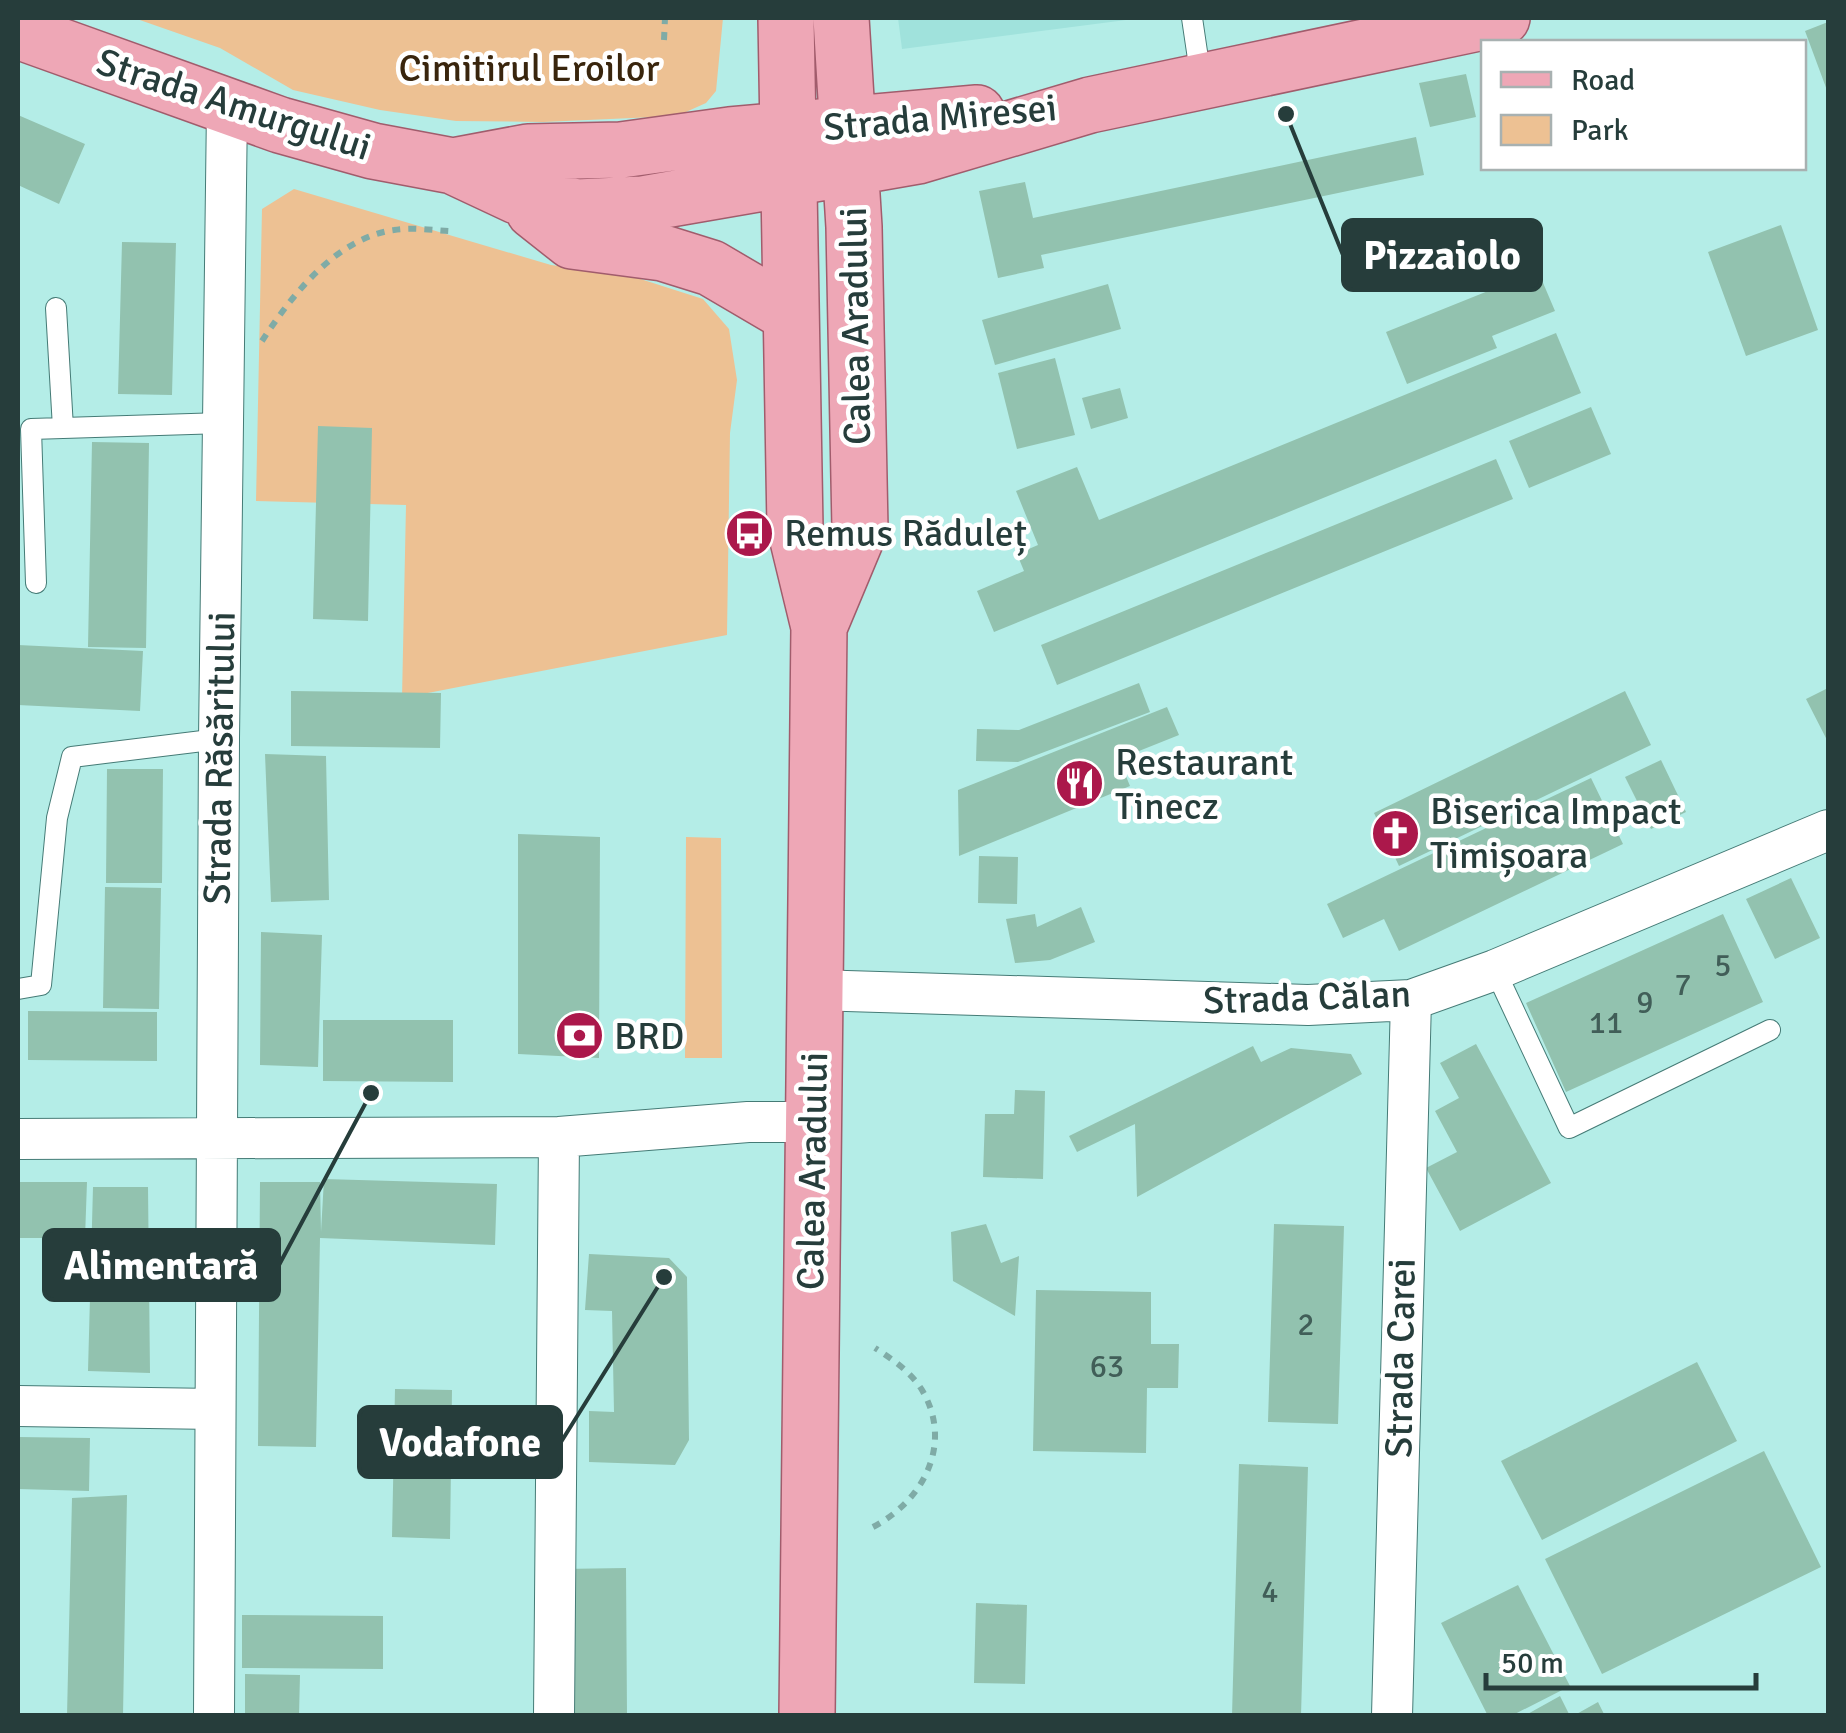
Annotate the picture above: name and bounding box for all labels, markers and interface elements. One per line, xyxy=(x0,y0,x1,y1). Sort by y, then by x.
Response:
street label: Strada Amurgului xyxy=(91,38,377,171)
legend xyxy=(1481,40,1806,170)
park label: Cimitirul Eroilor xyxy=(398,45,660,92)
text: Road xyxy=(1571,62,1635,99)
street label: Strada Miresei xyxy=(821,84,1059,151)
text: Park xyxy=(1571,112,1629,149)
street label: Calea Aradului xyxy=(830,207,881,445)
callout: Pizzaiolo xyxy=(1343,220,1541,290)
text: Pizzaiolo xyxy=(1363,231,1521,281)
bus stop icon: Remus Răduleț xyxy=(723,507,775,559)
place label: Remus Răduleț xyxy=(784,510,1027,557)
street label: Strada Răsăritului xyxy=(193,611,246,905)
place label: Restaurant Tinecz xyxy=(1115,739,1293,830)
restaurant icon: Restaurant Tinecz xyxy=(1054,758,1106,810)
place label: Biserica Impact Timișoara xyxy=(1430,788,1681,879)
church icon: Biserica Impact Timișoara xyxy=(1369,807,1421,859)
house number: 5 xyxy=(1714,946,1732,985)
house number: 7 xyxy=(1674,965,1692,1004)
street label: Strada Călan xyxy=(1202,970,1412,1025)
house number: 9 xyxy=(1636,983,1654,1022)
house number: 11 xyxy=(1589,1003,1623,1042)
bank icon: BRD xyxy=(553,1010,605,1062)
place label: BRD xyxy=(614,1013,684,1060)
street label: Calea Aradului xyxy=(787,1052,838,1290)
callout: Alimentară xyxy=(44,1230,279,1300)
text: Alimentară xyxy=(64,1241,258,1291)
street label: Strada Carei xyxy=(1375,1258,1426,1458)
house number: 2 xyxy=(1297,1305,1315,1344)
house number: 63 xyxy=(1090,1347,1124,1386)
callout: Vodafone xyxy=(359,1407,561,1477)
text: Vodafone xyxy=(379,1418,541,1468)
house number: 4 xyxy=(1261,1572,1279,1611)
scale bar xyxy=(1486,1628,1756,1690)
text: 50 m xyxy=(1501,1645,1564,1682)

